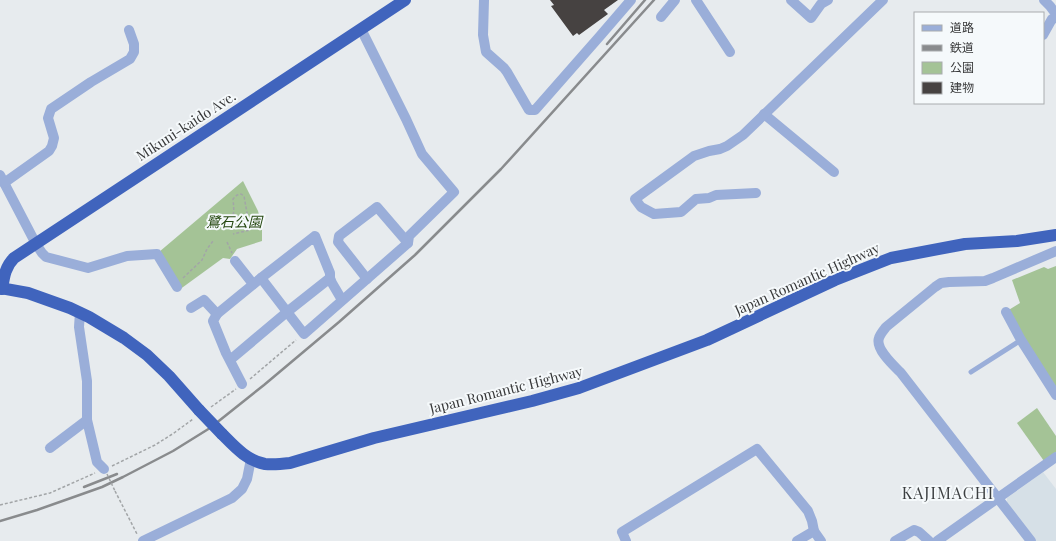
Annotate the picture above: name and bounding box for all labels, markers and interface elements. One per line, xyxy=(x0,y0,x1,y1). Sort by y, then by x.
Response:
legend xyxy=(914,12,1044,104)
text: 道路 xyxy=(950,19,974,35)
text: 鉄道 xyxy=(950,39,974,55)
text: 公園 xyxy=(950,59,974,75)
text: 建物 xyxy=(950,79,974,95)
street label: Mikuni-kaido Ave. xyxy=(132,86,239,165)
park label: 鷺石公園 xyxy=(206,212,264,231)
street label: Japan Romantic Highway xyxy=(730,238,882,320)
street label: Japan Romantic Highway xyxy=(427,361,584,418)
district label: KAJIMACHI xyxy=(902,482,994,503)

